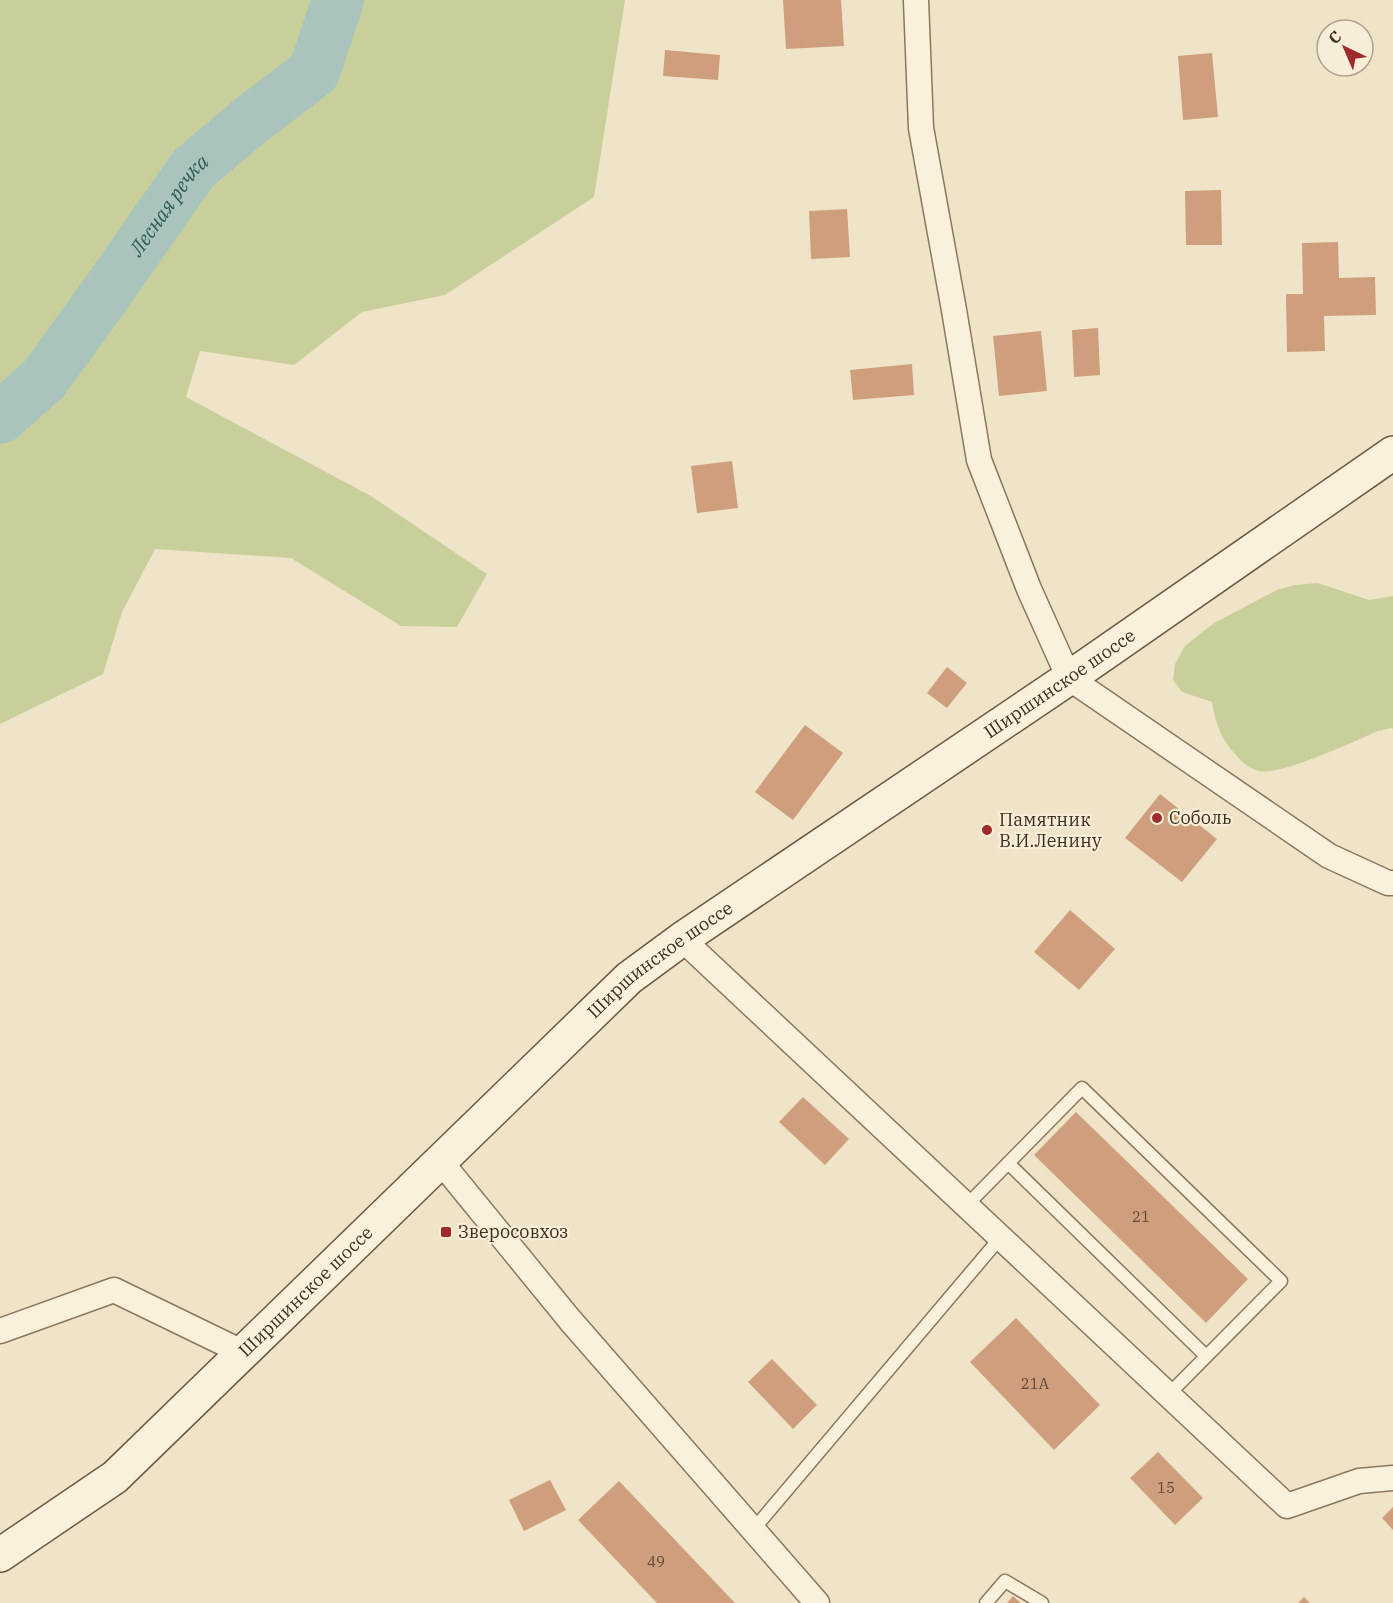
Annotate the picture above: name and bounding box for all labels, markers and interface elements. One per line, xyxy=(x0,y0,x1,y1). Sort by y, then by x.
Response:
north arrow xyxy=(1315,18,1375,78)
text: С xyxy=(1324,26,1345,48)
water label: Лесная речка xyxy=(122,148,214,262)
street label: Ширшинское шоссе xyxy=(979,624,1139,743)
place label: Соболь xyxy=(1169,806,1232,829)
place label: Памятник В.И.Ленину xyxy=(999,808,1102,852)
marker: Соболь xyxy=(1150,811,1164,825)
marker: Памятник В.И.Ленину xyxy=(980,823,994,837)
street label: Ширшинское шоссе xyxy=(582,896,737,1023)
house number: 21 xyxy=(1132,1207,1150,1226)
place label: Зверосовхоз xyxy=(458,1220,568,1243)
street label: Ширшинское шоссе xyxy=(234,1221,377,1362)
marker: Зверосовхоз xyxy=(439,1225,453,1239)
house number: 21А xyxy=(1021,1374,1050,1393)
house number: 15 xyxy=(1157,1478,1175,1497)
house number: 49 xyxy=(647,1552,665,1571)

